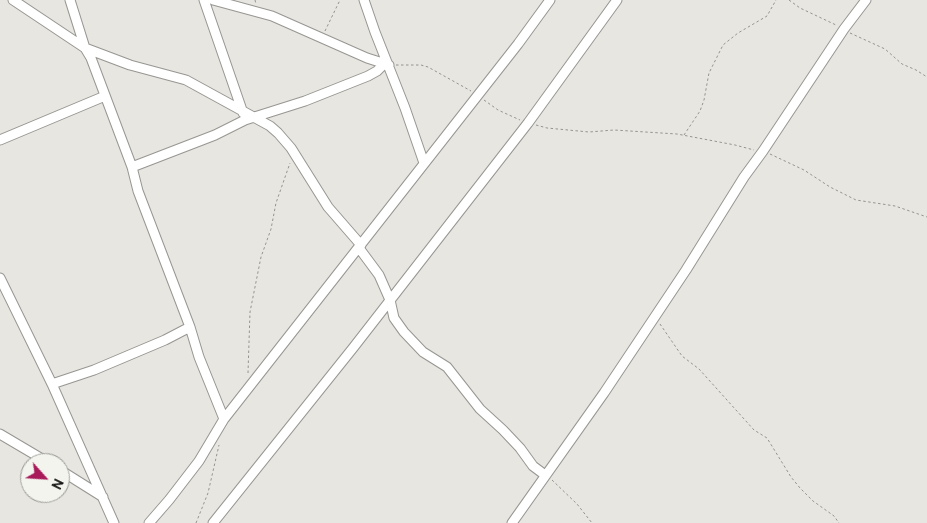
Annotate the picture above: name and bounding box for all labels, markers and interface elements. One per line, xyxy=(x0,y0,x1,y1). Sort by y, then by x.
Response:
north arrow xyxy=(20,453,70,503)
text: N xyxy=(47,476,68,493)

